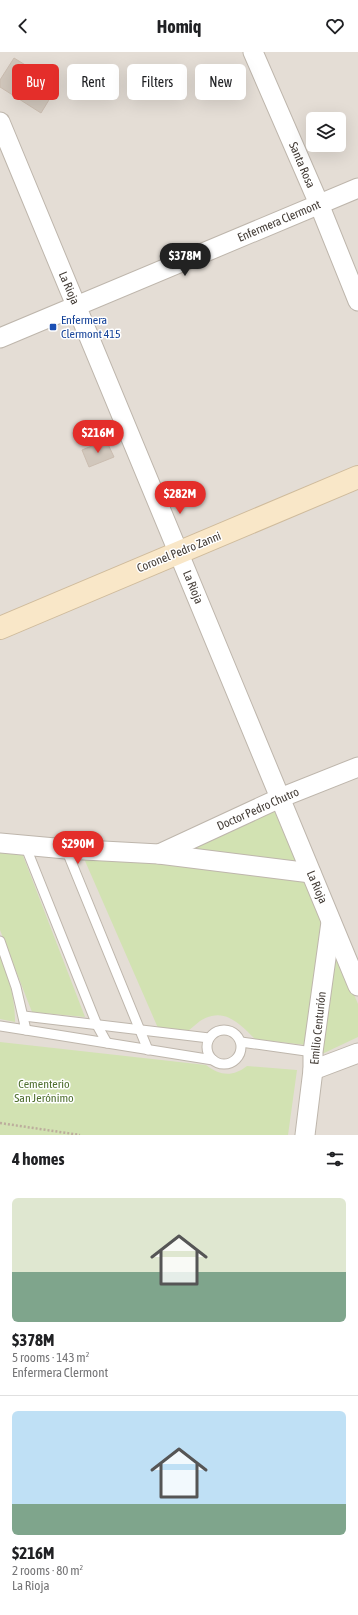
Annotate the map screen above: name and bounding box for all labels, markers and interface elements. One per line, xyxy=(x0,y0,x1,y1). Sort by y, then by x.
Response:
icon: back xyxy=(12,15,34,37)
icon: heart xyxy=(324,15,346,37)
text: Homiq xyxy=(157,16,201,37)
chip: Buy xyxy=(12,64,59,100)
chip: Rent xyxy=(67,64,119,100)
chip: Filters xyxy=(127,64,187,100)
chip: New xyxy=(195,64,246,100)
map controls xyxy=(306,112,346,152)
button: layers xyxy=(306,112,346,152)
street label: Santa Rosa xyxy=(286,140,318,190)
street label: Enfermera Clermont xyxy=(235,197,323,245)
pin: $378M xyxy=(157,243,213,277)
text: $378M xyxy=(169,248,201,263)
street label: La Rioja xyxy=(56,269,82,307)
place label: Enfermera Clermont 415 xyxy=(61,313,121,341)
marker: Enfermera Clermont 415 xyxy=(48,322,58,332)
pin: $216M xyxy=(70,420,126,454)
text: $216M xyxy=(82,425,114,440)
pin: $282M xyxy=(152,481,208,515)
text: $282M xyxy=(164,486,196,501)
street label: Coronel Pedro Zanni xyxy=(135,529,223,575)
street label: La Rioja xyxy=(180,568,206,606)
street label: Doctor Pedro Chutro xyxy=(215,785,301,833)
pin: $290M xyxy=(50,831,106,865)
text: $290M xyxy=(62,836,94,851)
street label: La Rioja xyxy=(304,868,330,906)
street label: Emilio Centurión xyxy=(307,991,329,1065)
park label: Cementerio San Jerónimo xyxy=(14,1077,74,1105)
icon: filters xyxy=(324,1148,346,1170)
text: 4 homes xyxy=(12,1149,65,1169)
icon: home xyxy=(143,1224,215,1296)
text: $378M xyxy=(12,1330,55,1350)
text: 5 rooms · 143 m² xyxy=(12,1350,89,1365)
text: Enfermera Clermont xyxy=(12,1365,108,1380)
icon: home xyxy=(143,1437,215,1509)
text: $216M xyxy=(12,1543,55,1563)
text: 2 rooms · 80 m² xyxy=(12,1563,83,1578)
text: La Rioja xyxy=(12,1578,50,1593)

